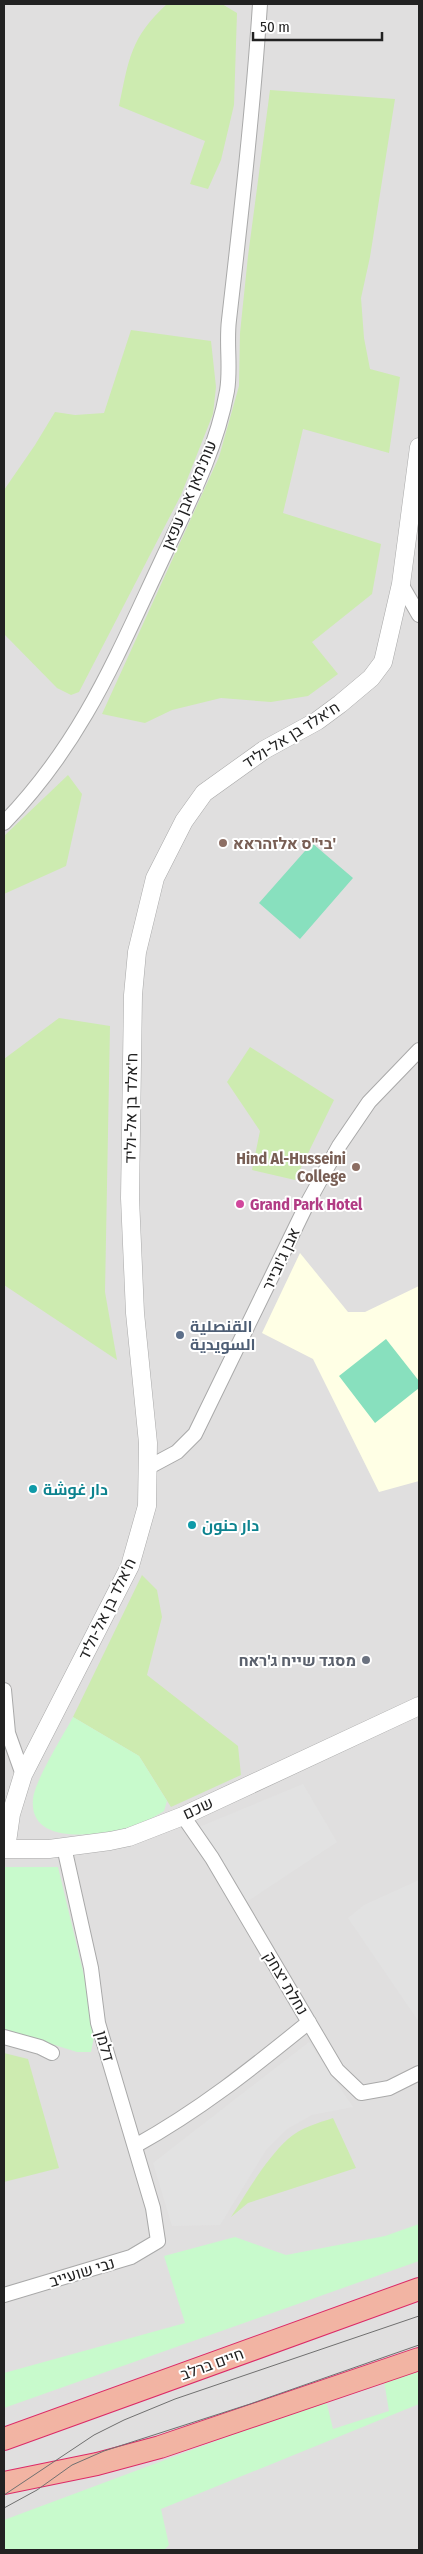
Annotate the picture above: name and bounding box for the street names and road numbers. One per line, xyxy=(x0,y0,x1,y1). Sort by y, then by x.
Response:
street label: עות'מאן אבן עפאן xyxy=(157,437,221,553)
street label: ח'אלד בן אל-וליד xyxy=(239,698,343,772)
street label: ח'אלד בן אל-וליד xyxy=(121,1052,141,1164)
street label: אבן ג'ובייר xyxy=(258,1225,304,1293)
street label: ח'אלד בן אל-וליד xyxy=(74,1555,140,1663)
street label: שכם xyxy=(180,1793,216,1823)
street label: נחלת יצחק xyxy=(260,1948,312,2018)
street label: דלמן xyxy=(92,2028,118,2064)
street label: נבי שועייב xyxy=(47,2253,117,2291)
street label: חיים ברלב xyxy=(178,2344,246,2384)

